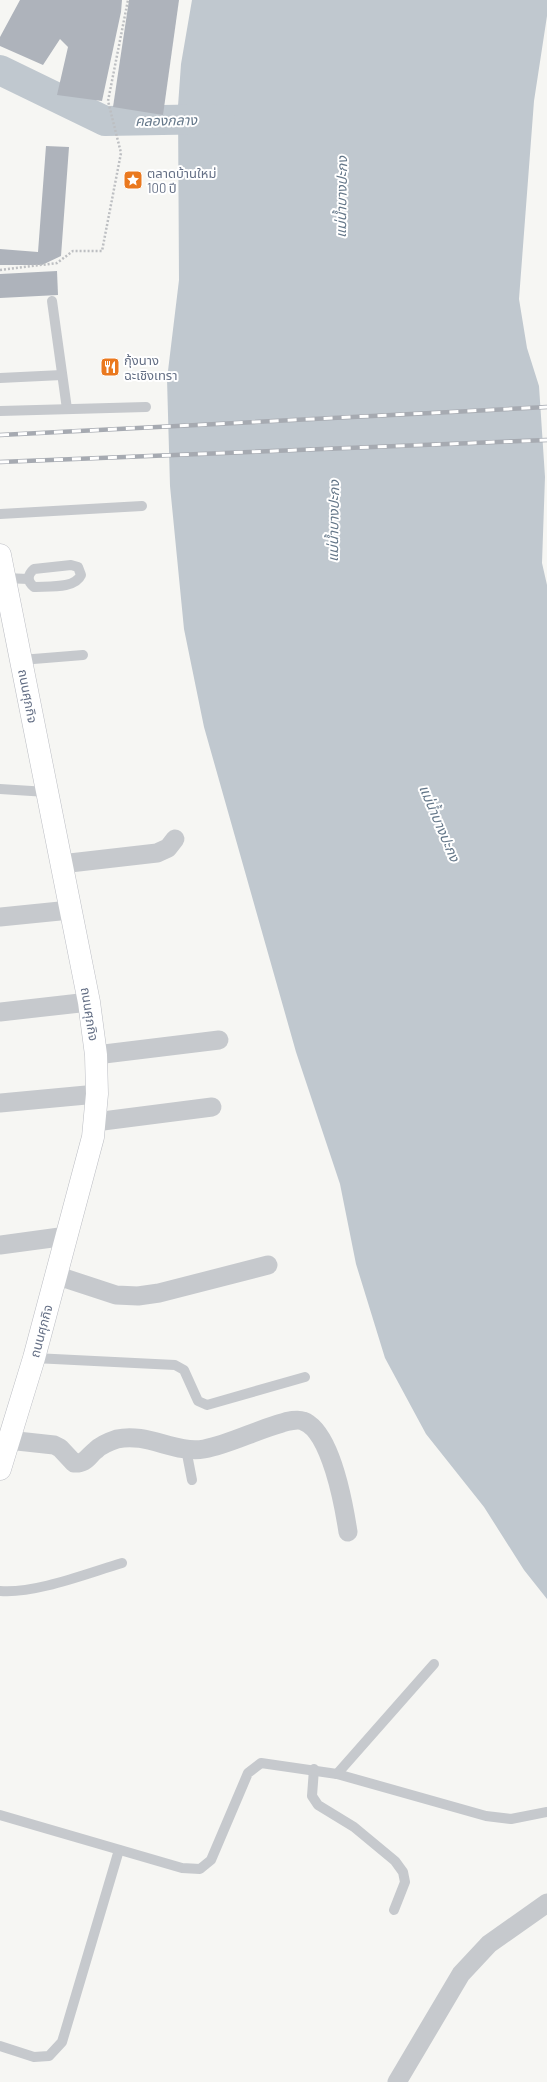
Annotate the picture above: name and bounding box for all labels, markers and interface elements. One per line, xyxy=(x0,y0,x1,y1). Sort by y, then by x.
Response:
water label: คลองกลาง xyxy=(135,111,198,129)
water label: แม่น้ำบางปะกง xyxy=(331,155,350,238)
place label: ตลาดบ้านใหม่ 100 ปี xyxy=(147,165,216,196)
place icon: ตลาดบ้านใหม่ 100 ปี xyxy=(122,169,144,191)
place label: กุ้งนาง ฉะเชิงเทรา xyxy=(124,352,177,383)
restaurant icon: กุ้งนาง ฉะเชิงเทรา xyxy=(99,356,121,378)
water label: แม่น้ำบางปะกง xyxy=(323,479,342,562)
street label: ถนนศุภกิจ xyxy=(15,668,41,724)
water label: แม่น้ำบางปะกง xyxy=(416,782,465,865)
street label: ถนนศุภกิจ xyxy=(78,986,102,1042)
street label: ถนนศุภกิจ xyxy=(26,1303,56,1359)

